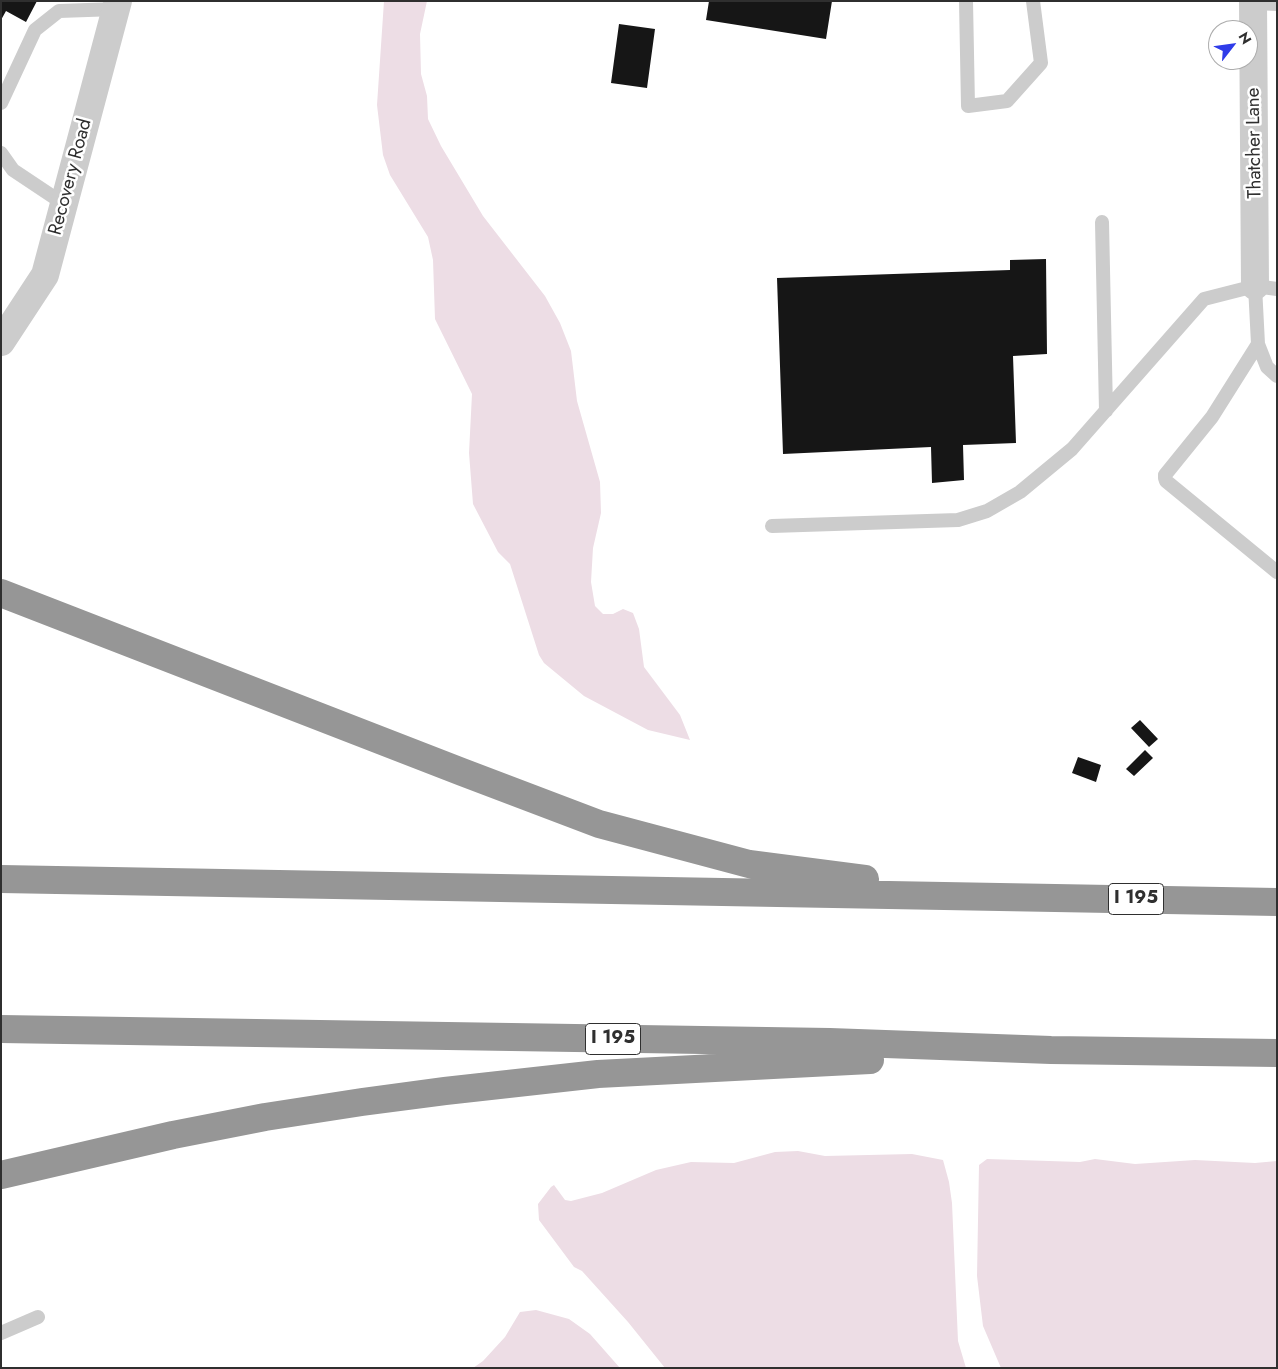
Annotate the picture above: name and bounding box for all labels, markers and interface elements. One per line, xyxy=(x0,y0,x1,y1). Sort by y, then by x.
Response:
north arrow xyxy=(1208,20,1258,70)
text: N xyxy=(1234,28,1257,48)
street label: Thatcher Lane xyxy=(1243,87,1267,199)
street label: Recovery Road xyxy=(45,116,97,238)
road number: I 195 xyxy=(1108,884,1164,914)
road number: I 195 xyxy=(586,1024,640,1054)

